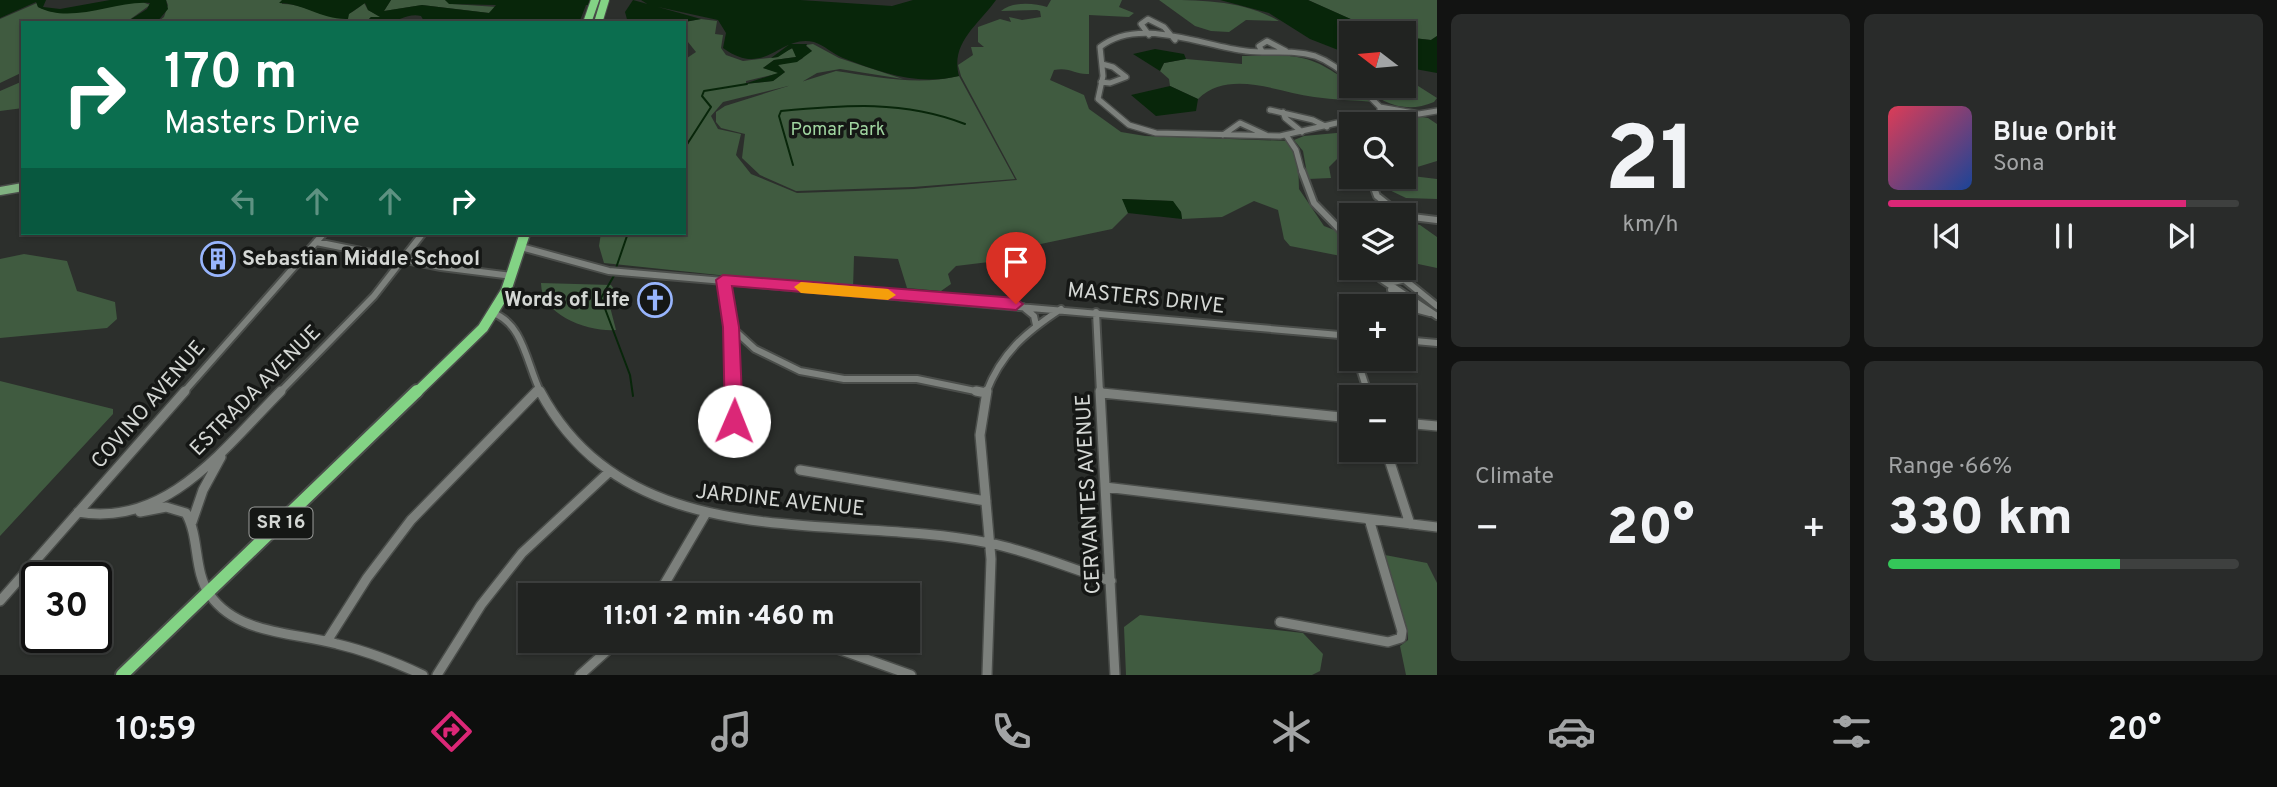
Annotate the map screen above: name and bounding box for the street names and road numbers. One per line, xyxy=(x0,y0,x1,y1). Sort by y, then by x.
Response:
street label: MASTERS DRIVE xyxy=(1066,277,1226,321)
street label: ESTRADA AVENUE xyxy=(185,320,327,462)
street label: COVINO AVENUE xyxy=(86,335,212,475)
street label: CERVANTES AVENUE xyxy=(1070,393,1108,595)
street label: JARDINE AVENUE xyxy=(694,479,866,523)
road number: SR 16 xyxy=(250,508,312,538)

